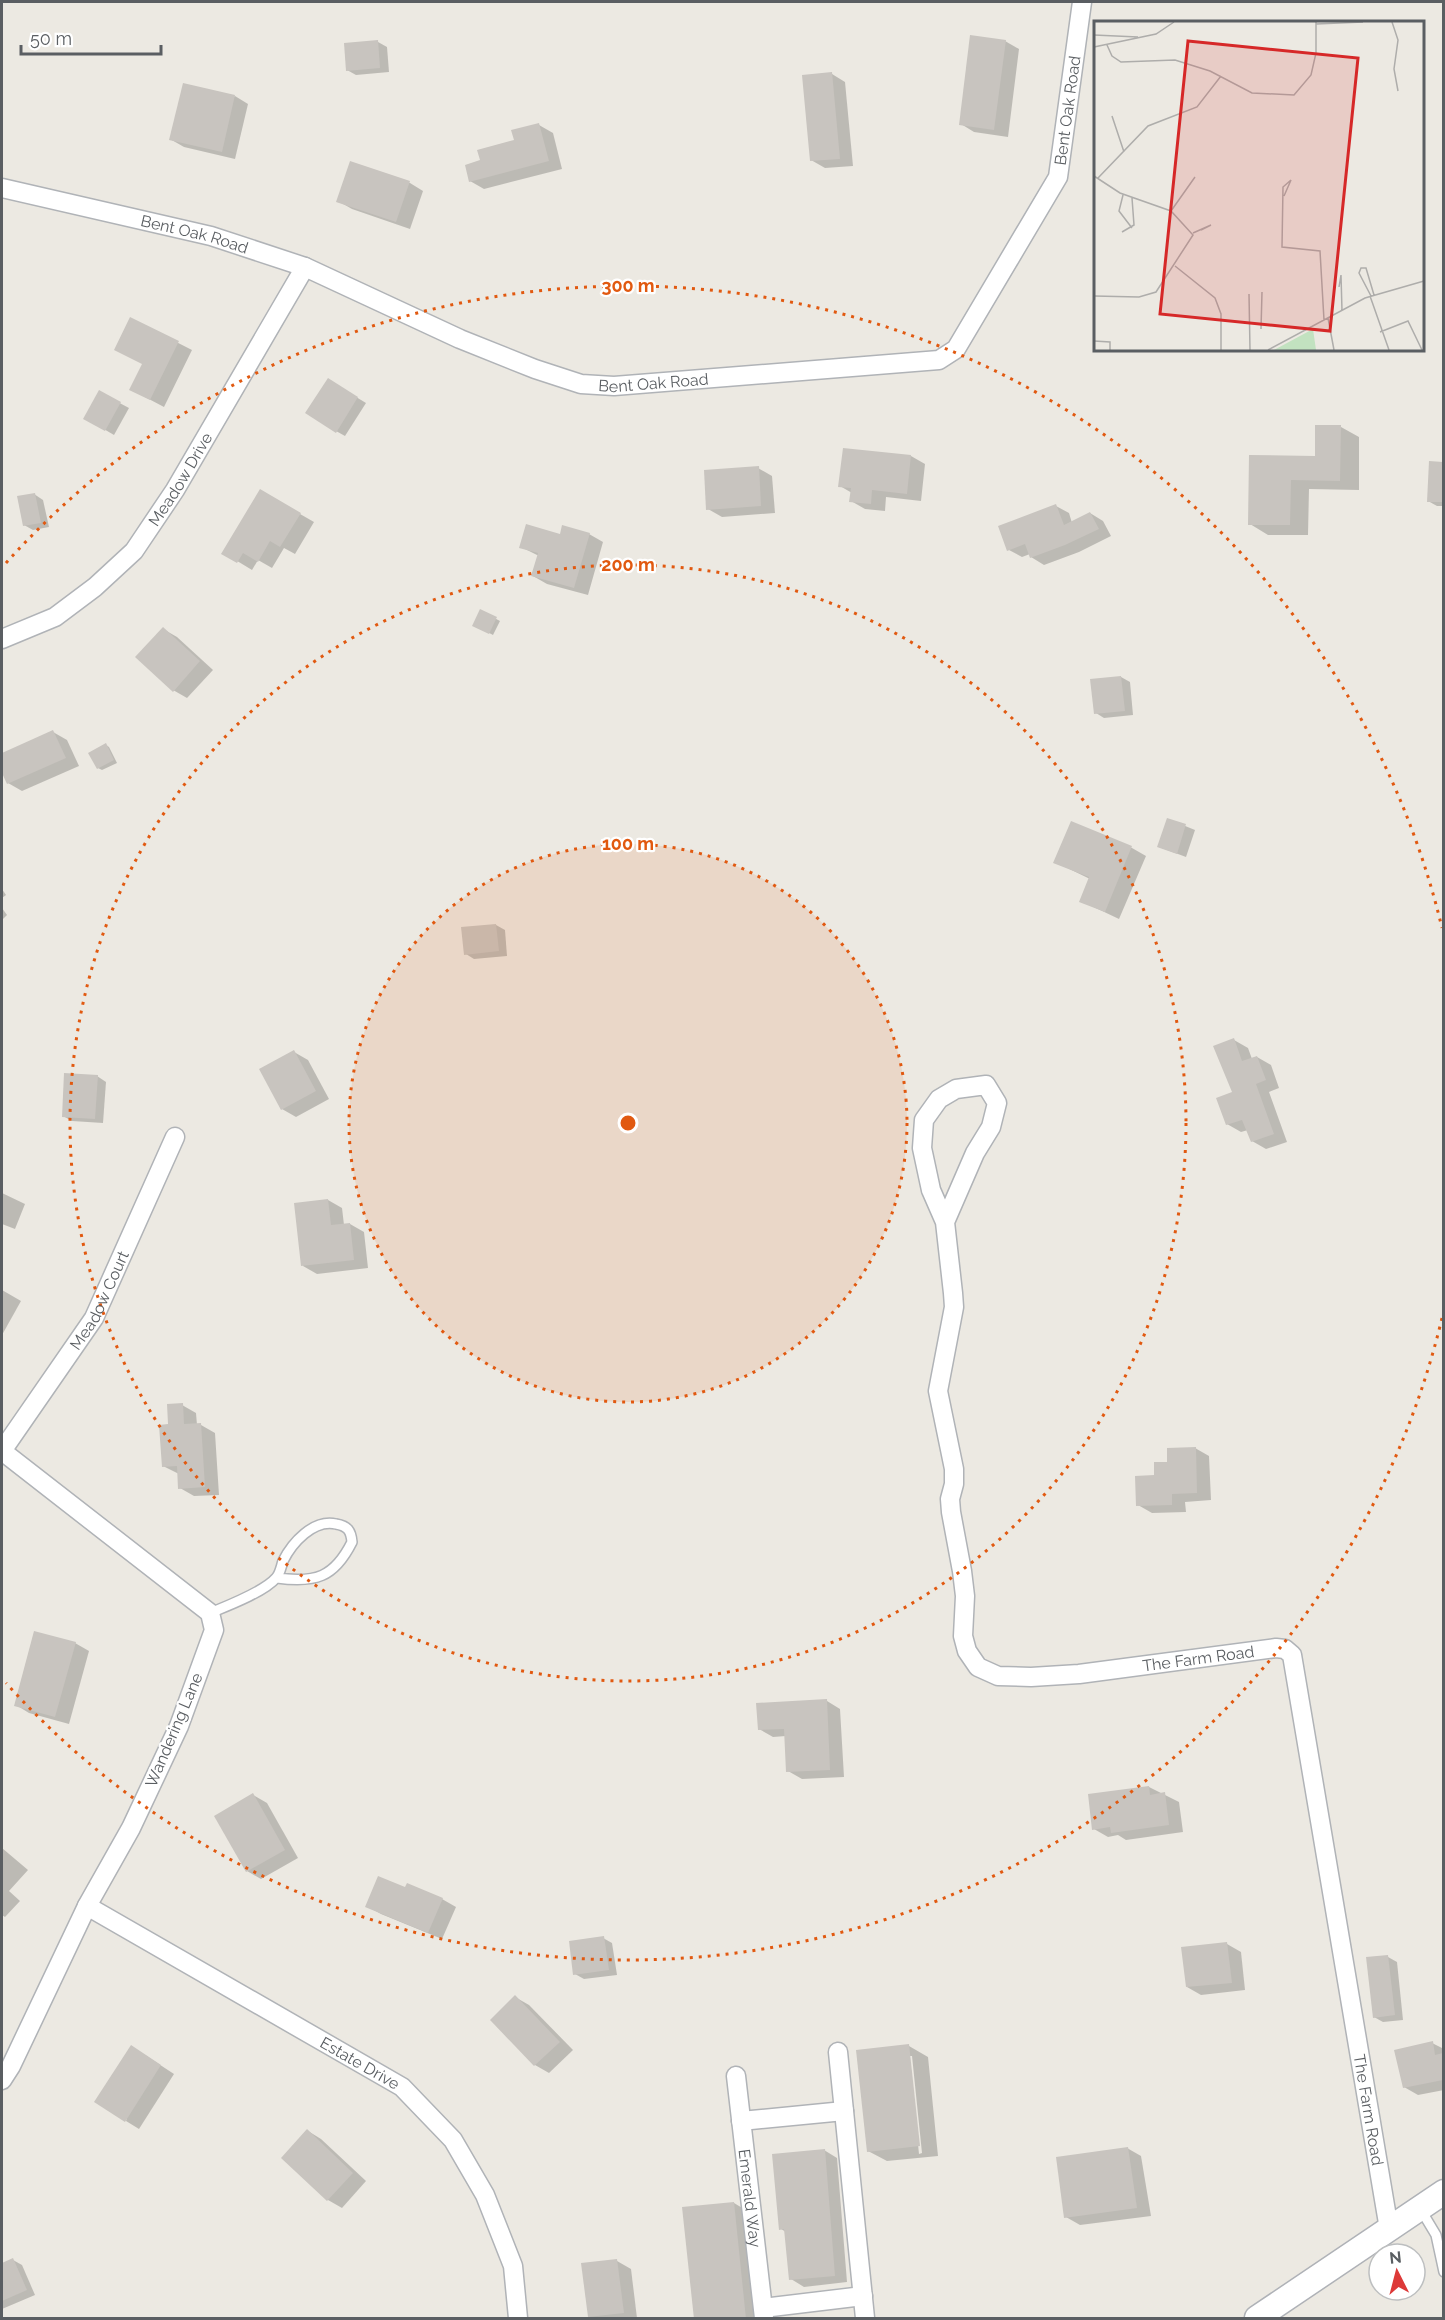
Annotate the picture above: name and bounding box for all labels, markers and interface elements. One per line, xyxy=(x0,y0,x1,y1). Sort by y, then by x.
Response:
scale bar xyxy=(21,18,160,56)
inset map xyxy=(1094,21,1424,351)
text: 50 m xyxy=(30,28,72,49)
street label: Bent Oak Road xyxy=(1050,54,1084,166)
street label: Bent Oak Road xyxy=(139,211,251,257)
text: 300 m xyxy=(601,275,655,296)
street label: Bent Oak Road xyxy=(598,369,709,396)
street label: Meadow Drive xyxy=(144,429,216,529)
text: 200 m xyxy=(601,554,655,575)
text: 100 m xyxy=(602,833,654,854)
centre of rings xyxy=(618,1113,638,1133)
street label: Meadow Court xyxy=(66,1247,133,1353)
street label: The Farm Road xyxy=(1141,1641,1255,1675)
street label: Wandering Lane xyxy=(141,1670,207,1790)
street label: Estate Drive xyxy=(317,2033,403,2093)
street label: The Farm Road xyxy=(1350,2053,1388,2167)
street label: Emerald Way xyxy=(735,2148,765,2249)
north arrow xyxy=(1367,2242,1427,2302)
text: N xyxy=(1388,2247,1403,2268)

